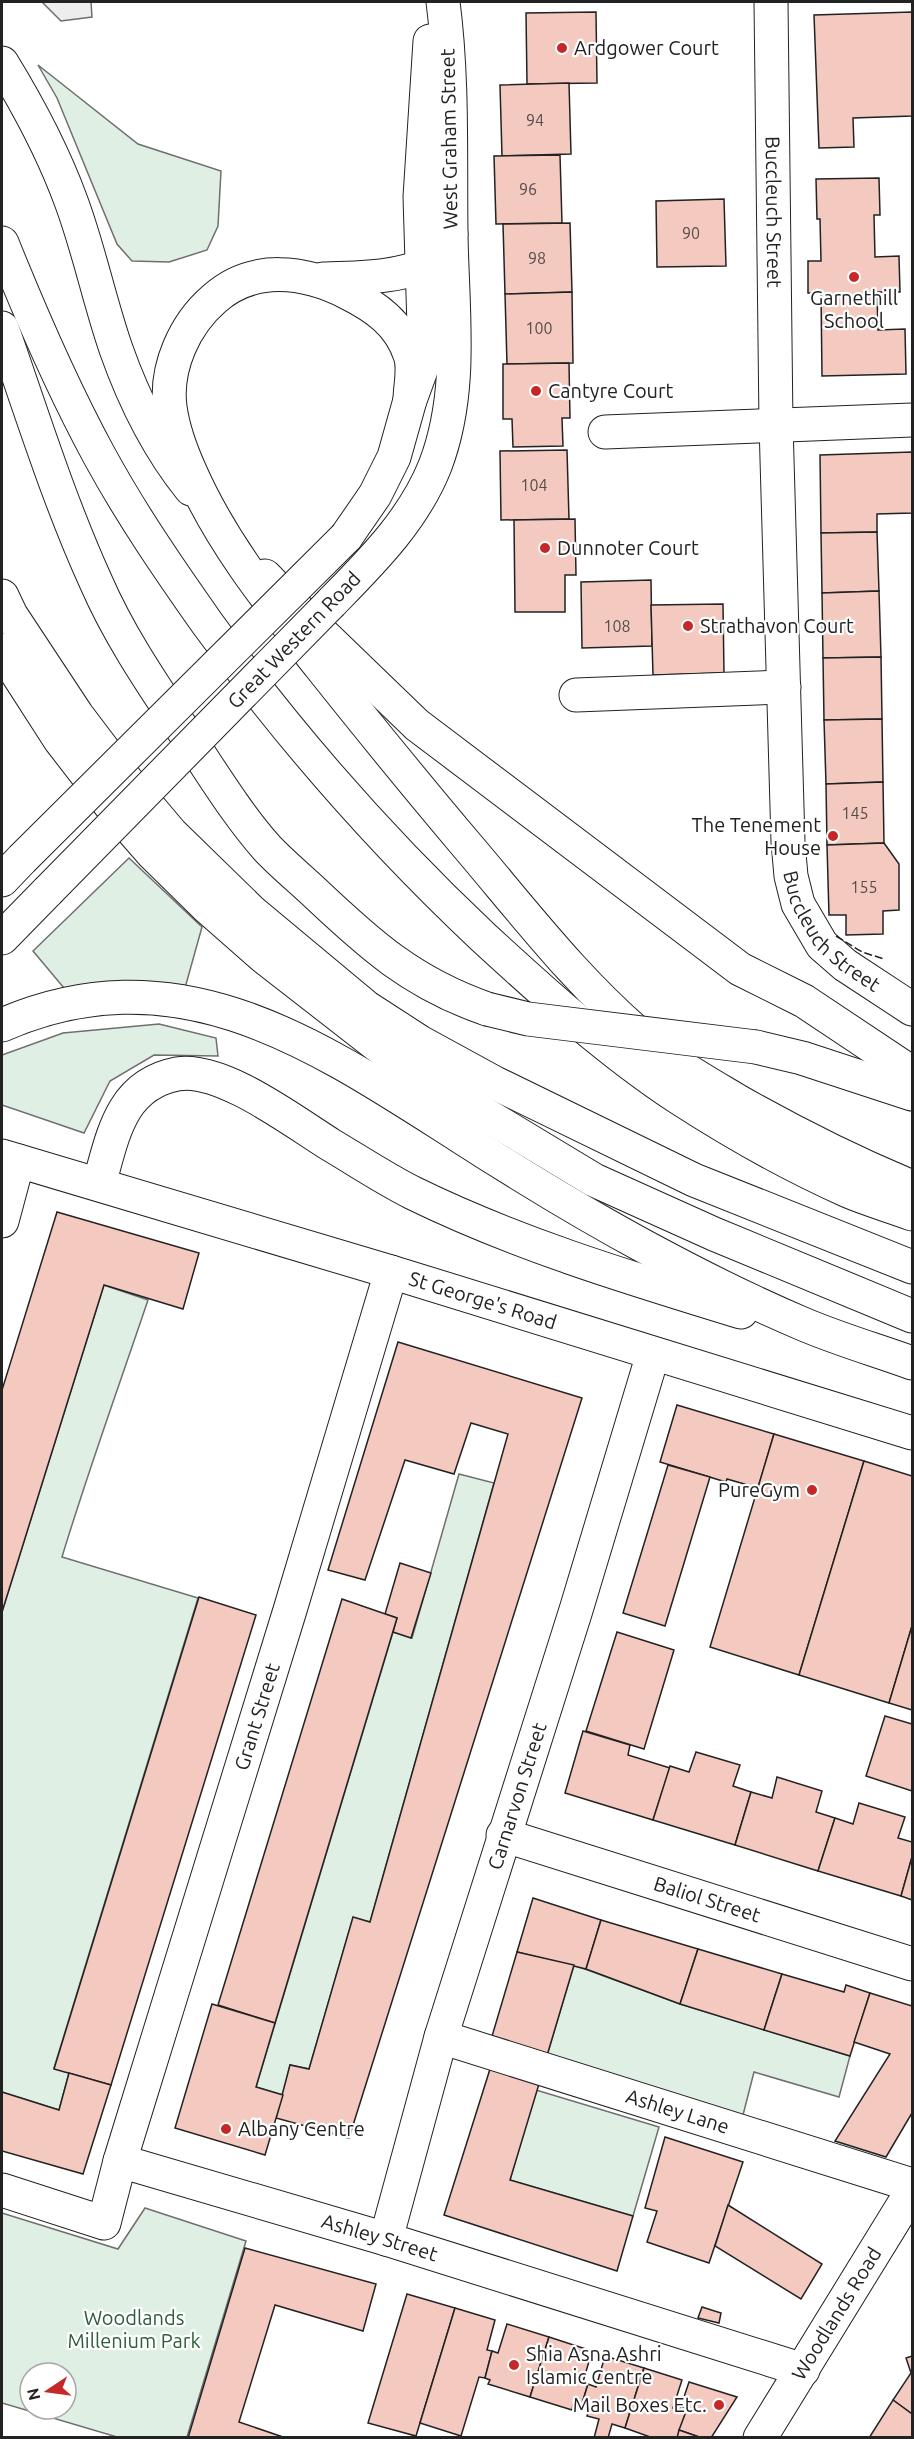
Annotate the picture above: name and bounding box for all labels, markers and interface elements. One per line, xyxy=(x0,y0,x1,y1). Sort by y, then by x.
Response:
place label: Ardgower Court xyxy=(574,36,719,59)
marker: Ardgower Court xyxy=(555,41,569,55)
street label: West Graham Street xyxy=(435,48,462,230)
house number: 94 xyxy=(526,111,544,129)
street label: Buccleuch Street xyxy=(762,136,786,288)
house number: 96 xyxy=(519,180,537,198)
house number: 90 xyxy=(682,224,700,242)
house number: 98 xyxy=(528,249,546,267)
marker: Garnethill School xyxy=(847,270,861,284)
place label: Garnethill School xyxy=(810,286,898,332)
house number: 100 xyxy=(525,319,553,337)
place label: Cantyre Court xyxy=(548,379,674,402)
marker: Cantyre Court xyxy=(529,384,543,398)
house number: 104 xyxy=(520,476,548,494)
place label: Dunnoter Court xyxy=(557,536,699,559)
marker: Dunnoter Court xyxy=(538,541,552,555)
street label: Great Western Road xyxy=(222,567,365,713)
place label: Strathavon Court xyxy=(700,614,854,637)
house number: 108 xyxy=(603,617,631,635)
marker: Strathavon Court xyxy=(681,619,695,633)
house number: 145 xyxy=(841,804,869,822)
place label: The Tenement House xyxy=(692,813,821,859)
marker: The Tenement House xyxy=(826,829,840,843)
street label: Buccleuch Street xyxy=(779,868,885,996)
house number: 155 xyxy=(850,878,878,896)
street label: St George's Road xyxy=(406,1266,559,1333)
place label: PureGym xyxy=(718,1478,800,1501)
marker: PureGym xyxy=(805,1483,819,1497)
street label: Grant Street xyxy=(229,1660,284,1773)
street label: Carnarvon Street xyxy=(483,1719,551,1872)
street label: Baliol Street xyxy=(651,1871,764,1927)
street label: Ashley Lane xyxy=(623,2084,732,2138)
place label: Albany Centre xyxy=(238,2117,365,2140)
marker: Albany Centre xyxy=(219,2122,233,2136)
street label: Ashley Street xyxy=(319,2209,441,2266)
street label: Woodlands Road xyxy=(787,2243,886,2384)
park label: Woodlands Millenium Park xyxy=(67,2306,201,2352)
place label: Shia Asna Ashri Islamic Centre xyxy=(526,2342,662,2388)
marker: Shia Asna Ashri Islamic Centre xyxy=(507,2358,521,2372)
north arrow xyxy=(18,2361,78,2421)
text: N xyxy=(23,2387,43,2402)
place label: Mail Boxes Etc. xyxy=(573,2393,707,2416)
marker: Mail Boxes Etc. xyxy=(712,2398,726,2412)

